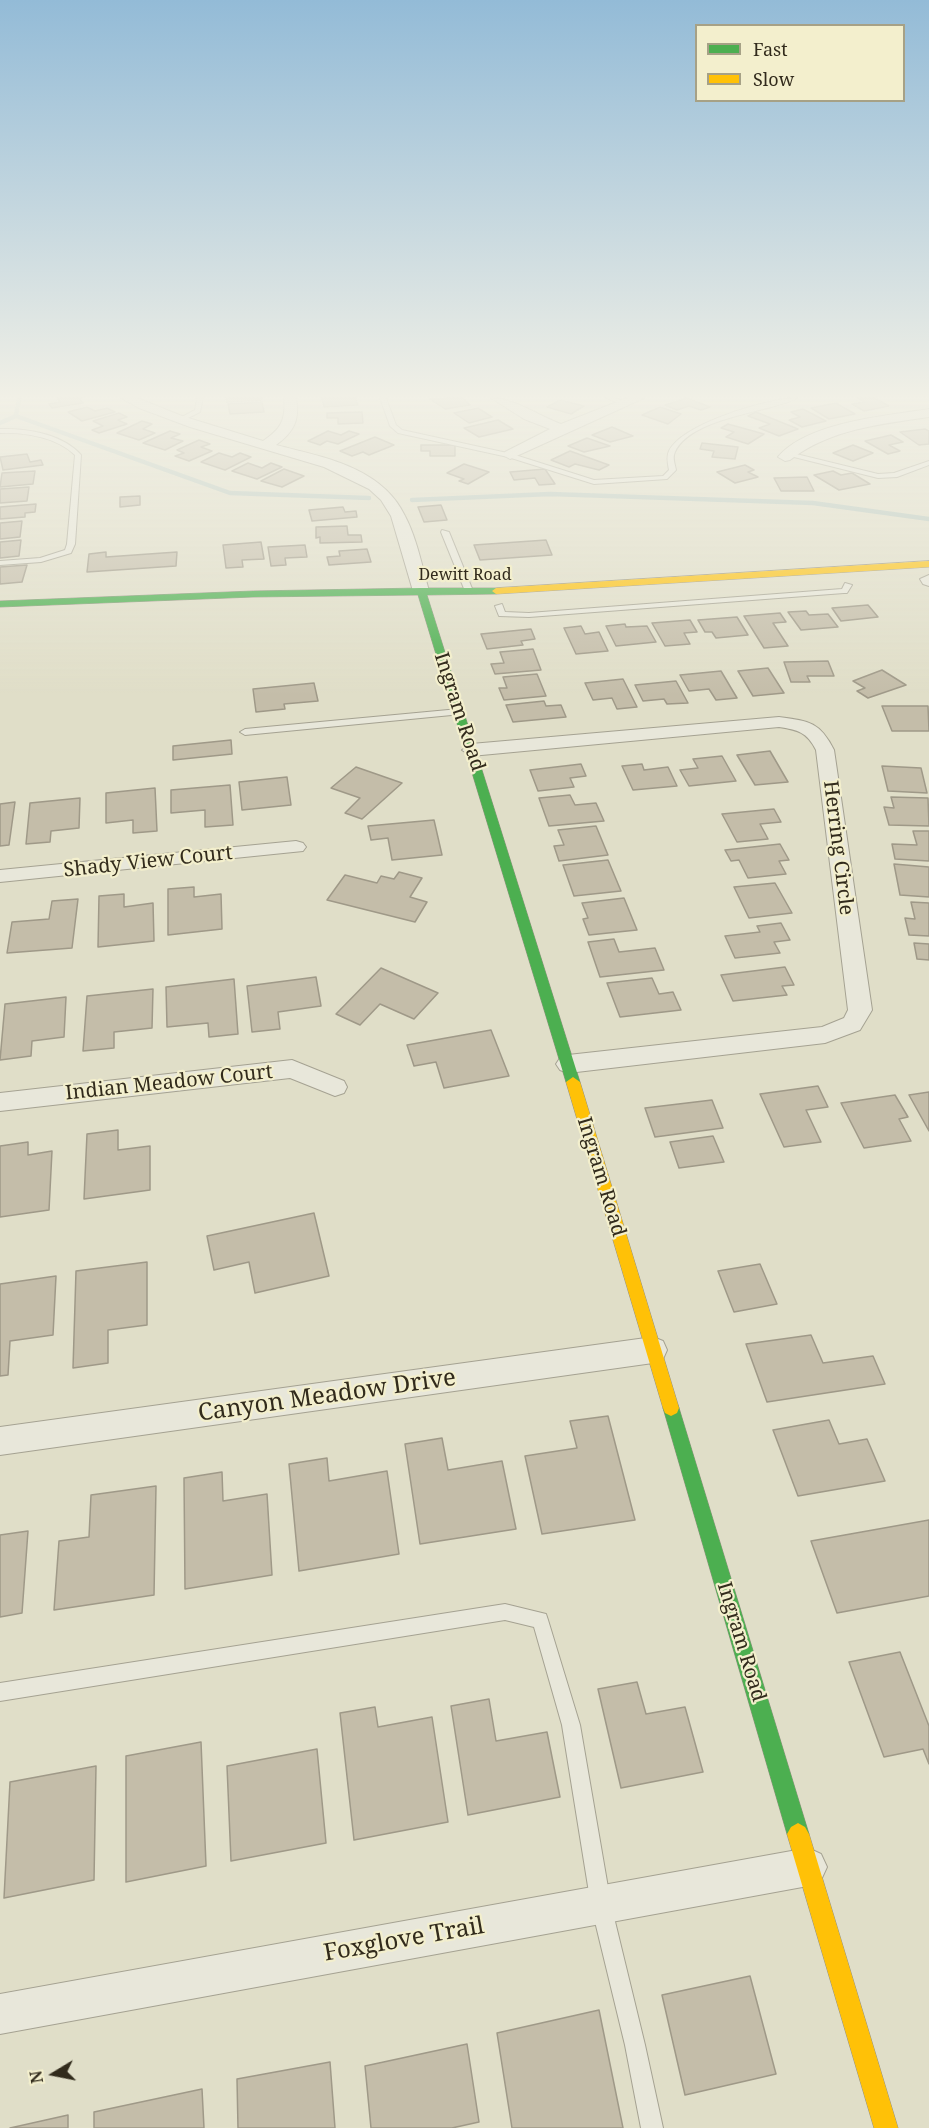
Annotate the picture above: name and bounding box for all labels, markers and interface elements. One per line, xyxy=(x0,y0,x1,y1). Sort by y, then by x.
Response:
legend xyxy=(695,24,905,102)
text: Fast xyxy=(753,37,788,61)
text: Slow xyxy=(753,67,794,91)
street label: Dewitt Road xyxy=(418,565,512,585)
street label: Ingram Road xyxy=(428,650,490,774)
street label: Herring Circle xyxy=(818,779,858,917)
street label: Shady View Court xyxy=(62,841,234,883)
street label: Indian Meadow Court xyxy=(64,1060,274,1106)
street label: Ingram Road xyxy=(571,1114,631,1240)
street label: Canyon Meadow Drive xyxy=(196,1364,458,1428)
street label: Ingram Road xyxy=(711,1579,771,1705)
street label: Foxglove Trail xyxy=(322,1912,486,1968)
north arrow xyxy=(24,2044,84,2104)
text: N xyxy=(24,2069,48,2085)

